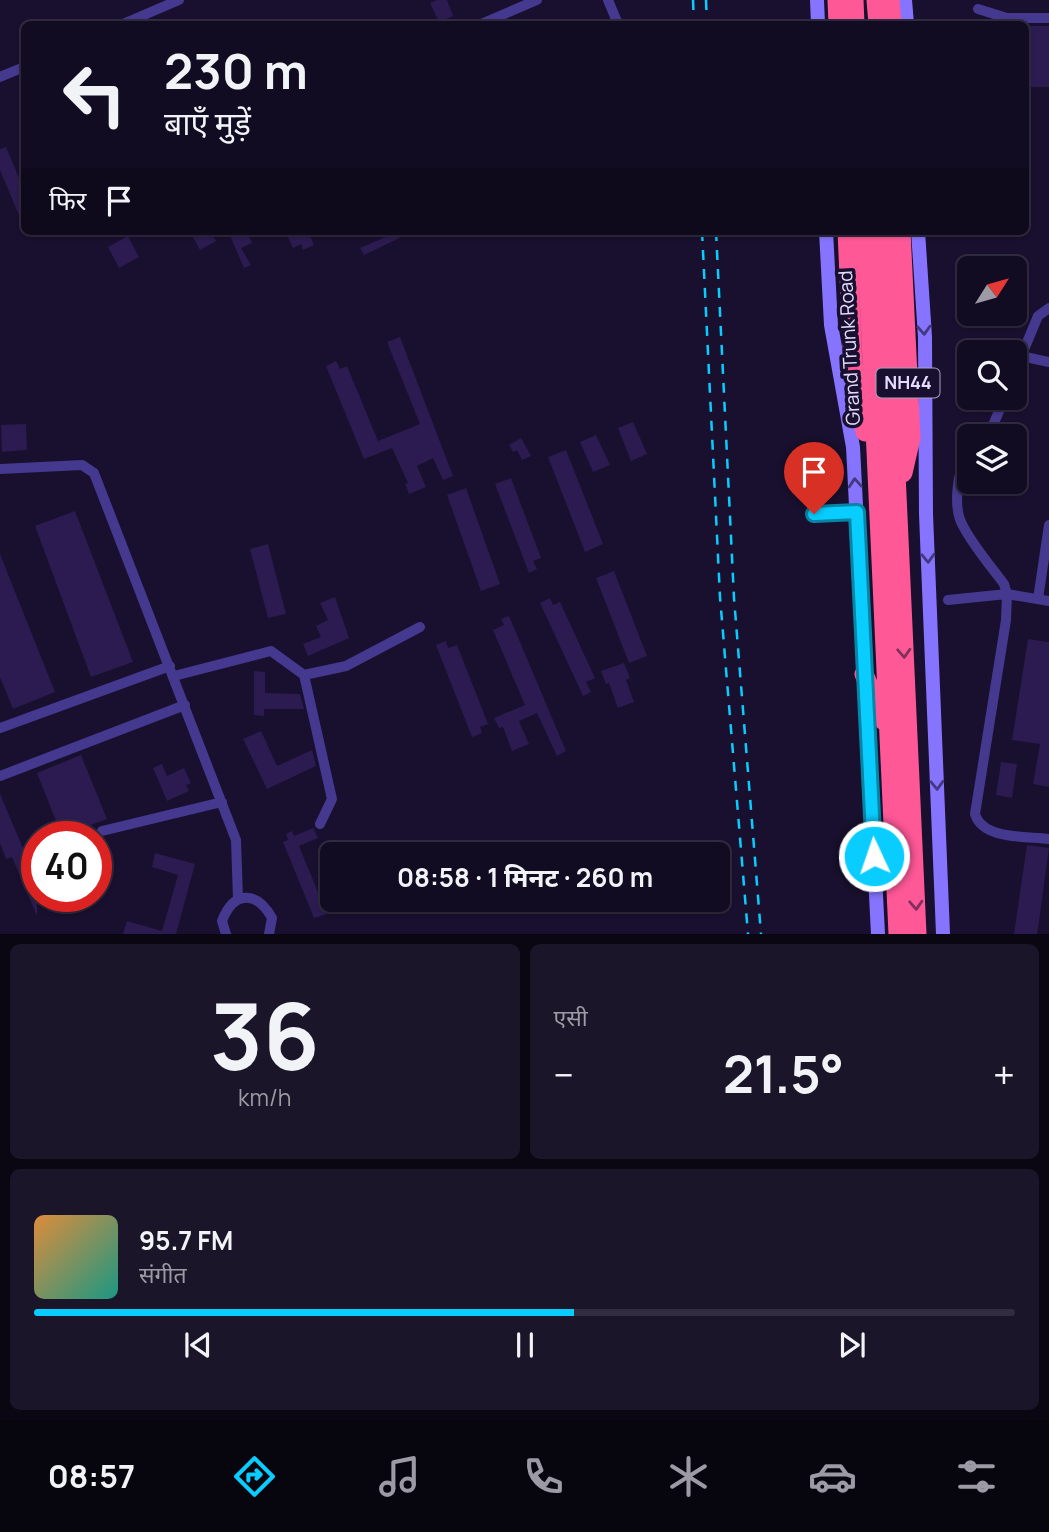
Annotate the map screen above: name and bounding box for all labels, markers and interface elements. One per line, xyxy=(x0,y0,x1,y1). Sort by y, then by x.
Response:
text: 230 m xyxy=(164,37,308,104)
icon: left xyxy=(49,49,140,140)
text: बाएँ मुड़ें xyxy=(164,101,251,145)
text: फिर xyxy=(49,182,86,218)
icon: arrive xyxy=(100,182,138,220)
north arrow xyxy=(957,256,1027,326)
map controls xyxy=(957,256,1027,494)
street label: Grand Trunk Road xyxy=(832,270,866,426)
one-way arrow xyxy=(917,325,932,336)
button: search xyxy=(957,340,1027,410)
road number: NH44 xyxy=(876,368,940,398)
button: layers xyxy=(957,424,1027,494)
pin xyxy=(784,442,844,514)
icon: arrive xyxy=(795,453,833,491)
one-way arrow xyxy=(848,477,863,488)
one-way arrow xyxy=(920,552,935,563)
one-way arrow xyxy=(896,648,911,659)
one-way arrow xyxy=(930,780,945,791)
position arrow xyxy=(837,819,911,893)
speed limit sign: 40 xyxy=(21,821,112,912)
text: 08:58 · 1 मिनट · 260 m xyxy=(397,859,653,895)
one-way arrow xyxy=(908,899,923,910)
text: 36 xyxy=(210,973,319,1097)
text: एसी xyxy=(554,1001,588,1033)
text: 21.5° xyxy=(723,1038,844,1109)
text: − xyxy=(554,1048,574,1100)
text: + xyxy=(993,1048,1015,1100)
text: km/h xyxy=(238,1081,292,1113)
text: 95.7 FM xyxy=(139,1222,233,1258)
text: संगीत xyxy=(139,1258,187,1290)
icon: previous xyxy=(179,1326,217,1364)
icon: pause xyxy=(506,1326,544,1364)
icon: next xyxy=(833,1326,871,1364)
icon: directions xyxy=(230,1452,279,1501)
icon: music xyxy=(375,1452,424,1501)
icon: phone xyxy=(519,1452,568,1501)
icon: climate xyxy=(664,1452,713,1501)
icon: car xyxy=(808,1452,857,1501)
icon: filters xyxy=(952,1452,1001,1501)
text: 08:57 xyxy=(48,1454,135,1498)

